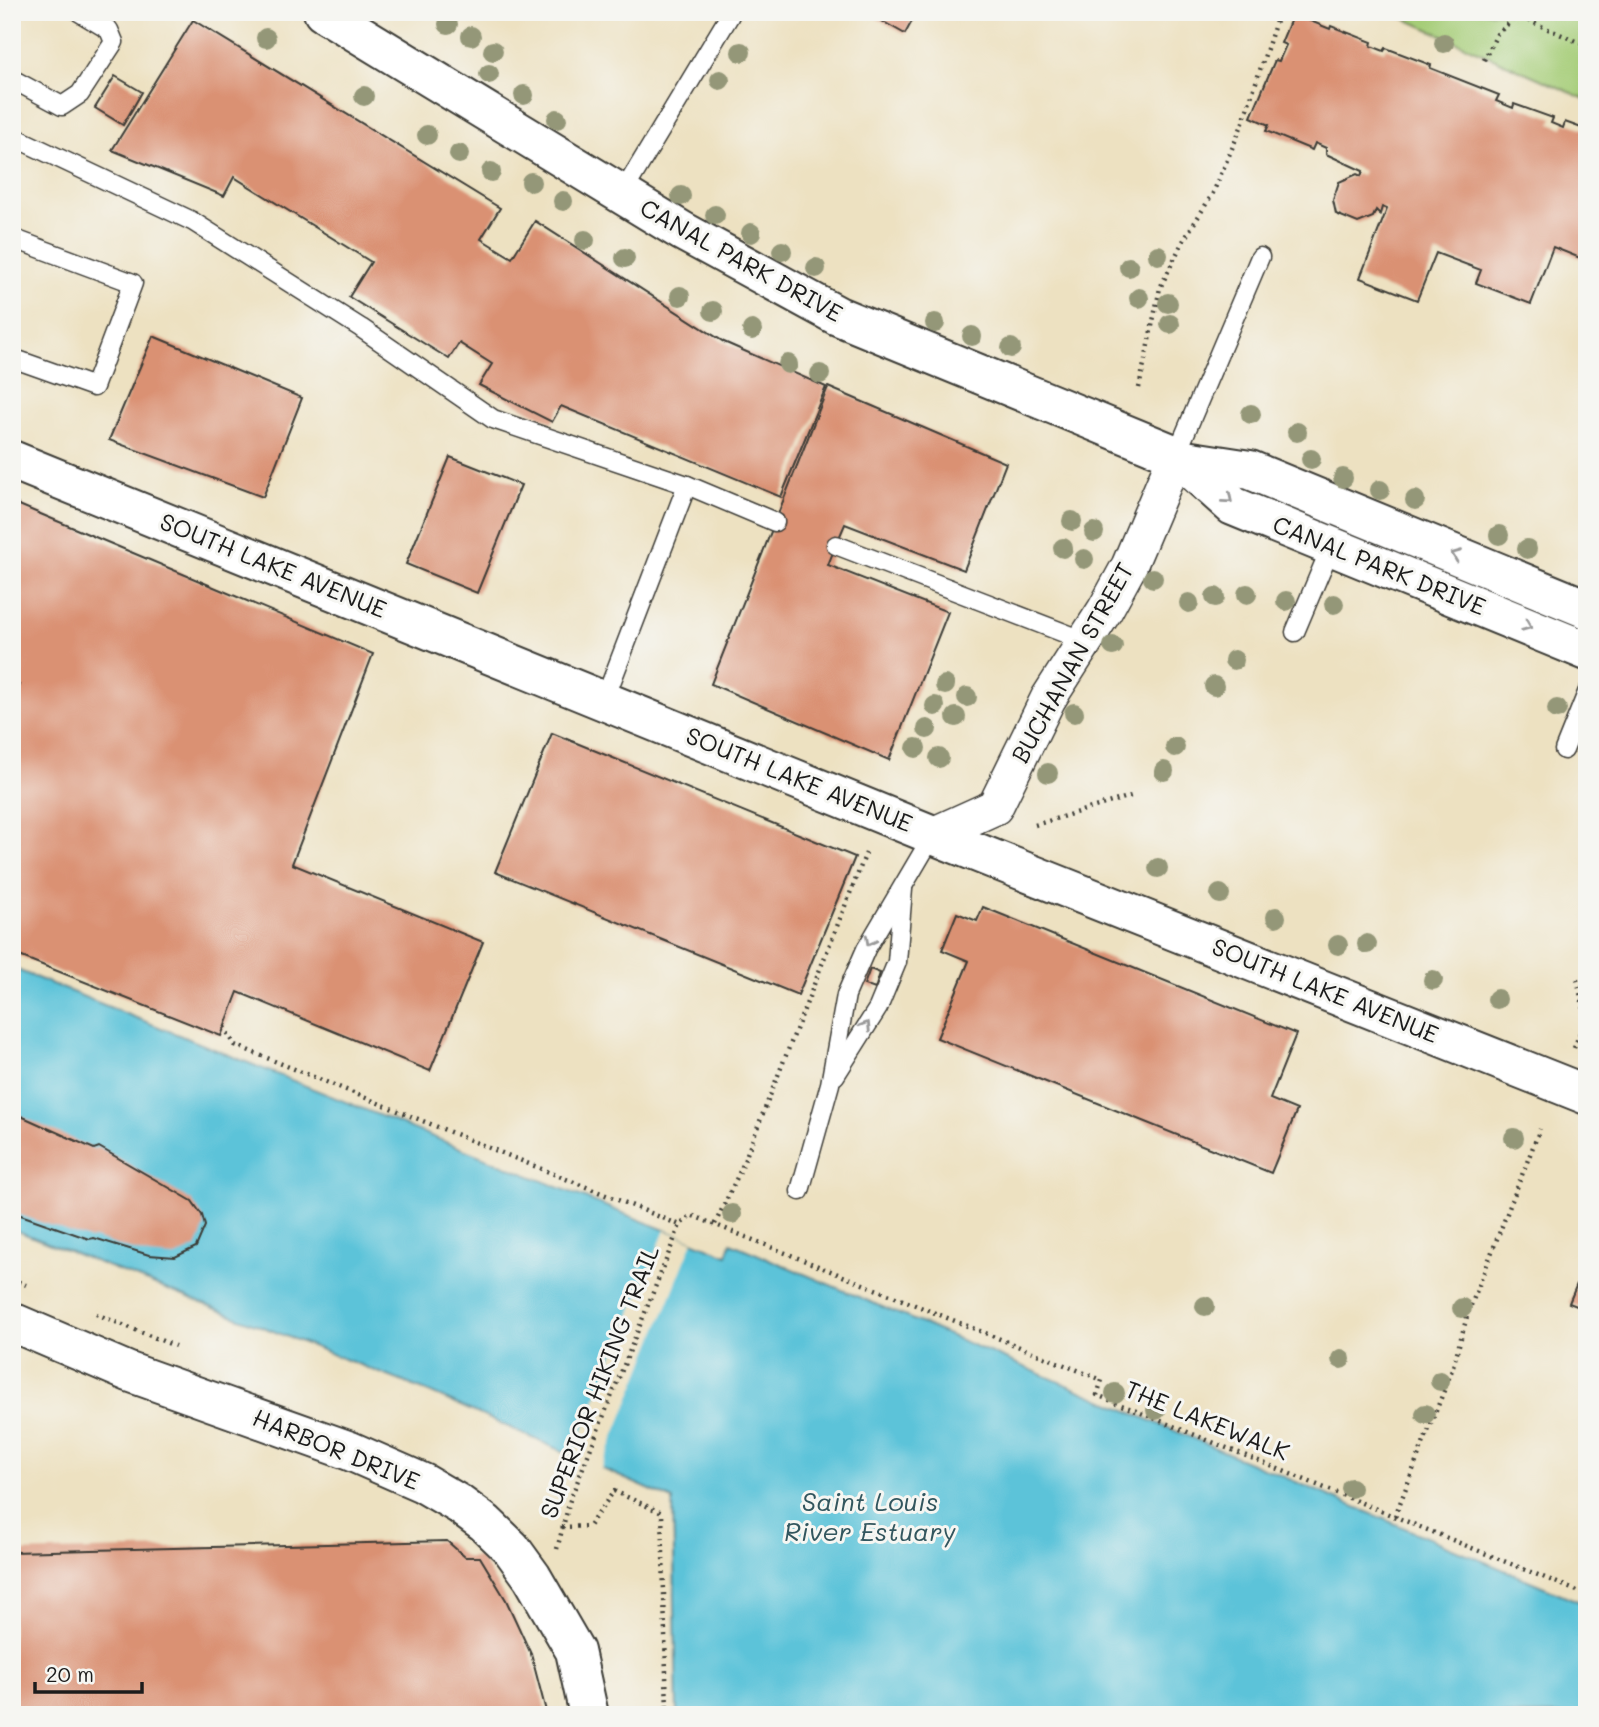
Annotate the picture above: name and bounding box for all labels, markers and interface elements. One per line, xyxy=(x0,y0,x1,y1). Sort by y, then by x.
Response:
street label: CANAL PARK DRIVE xyxy=(635,191,848,328)
one-way arrow xyxy=(1220,491,1232,504)
street label: SOUTH LAKE AVENUE xyxy=(156,505,391,624)
street label: CANAL PARK DRIVE xyxy=(1269,508,1491,621)
one-way arrow xyxy=(1450,550,1462,564)
street label: BUCHANAN STREET xyxy=(1004,557,1140,768)
one-way arrow xyxy=(1520,618,1532,632)
street label: SOUTH LAKE AVENUE xyxy=(682,719,917,838)
street label: SOUTH LAKE AVENUE xyxy=(1208,930,1443,1049)
one-way arrow xyxy=(865,934,878,947)
one-way arrow xyxy=(858,1021,871,1034)
street label: SUPERIOR HIKING TRAIL xyxy=(532,1240,665,1523)
street label: THE LAKEWALK xyxy=(1121,1373,1295,1467)
street label: HARBOR DRIVE xyxy=(248,1401,425,1496)
water label: Saint Louis River Estuary xyxy=(784,1484,956,1548)
scale bar xyxy=(35,1650,142,1694)
text: 20 m xyxy=(46,1660,94,1687)

